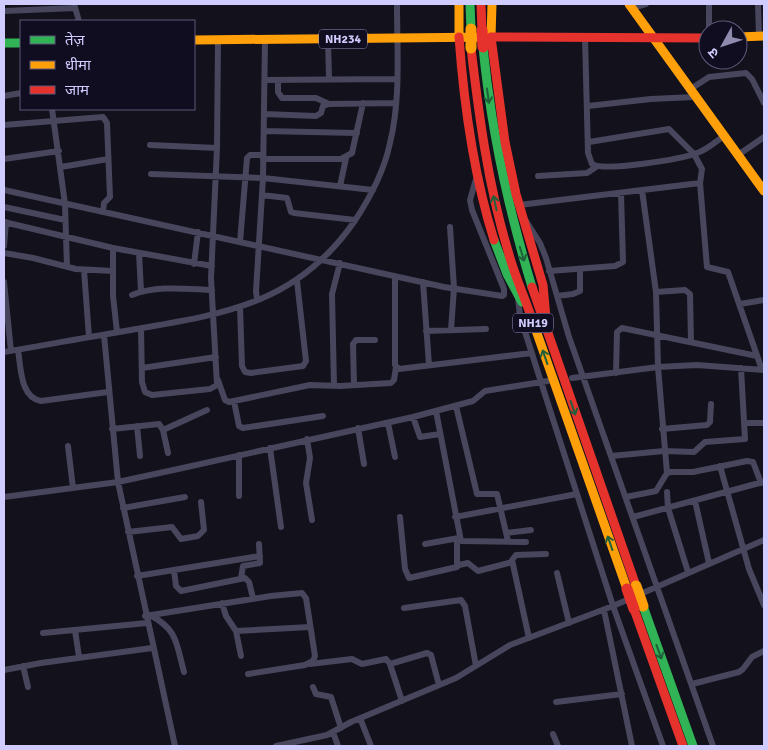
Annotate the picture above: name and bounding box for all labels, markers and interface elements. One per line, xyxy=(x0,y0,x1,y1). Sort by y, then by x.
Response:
legend xyxy=(20,20,195,110)
north arrow xyxy=(698,20,748,70)
road number: NH234 xyxy=(319,30,367,48)
text: तेज़ xyxy=(65,31,86,49)
text: उ xyxy=(704,44,723,62)
text: धीमा xyxy=(65,56,92,74)
text: जाम xyxy=(65,81,90,99)
one-way arrow xyxy=(483,87,493,103)
one-way arrow xyxy=(490,195,499,211)
one-way arrow xyxy=(517,246,527,262)
road number: NH19 xyxy=(513,314,553,332)
one-way arrow xyxy=(540,350,549,365)
one-way arrow xyxy=(569,400,578,416)
one-way arrow xyxy=(605,536,614,552)
one-way arrow xyxy=(655,643,664,659)

